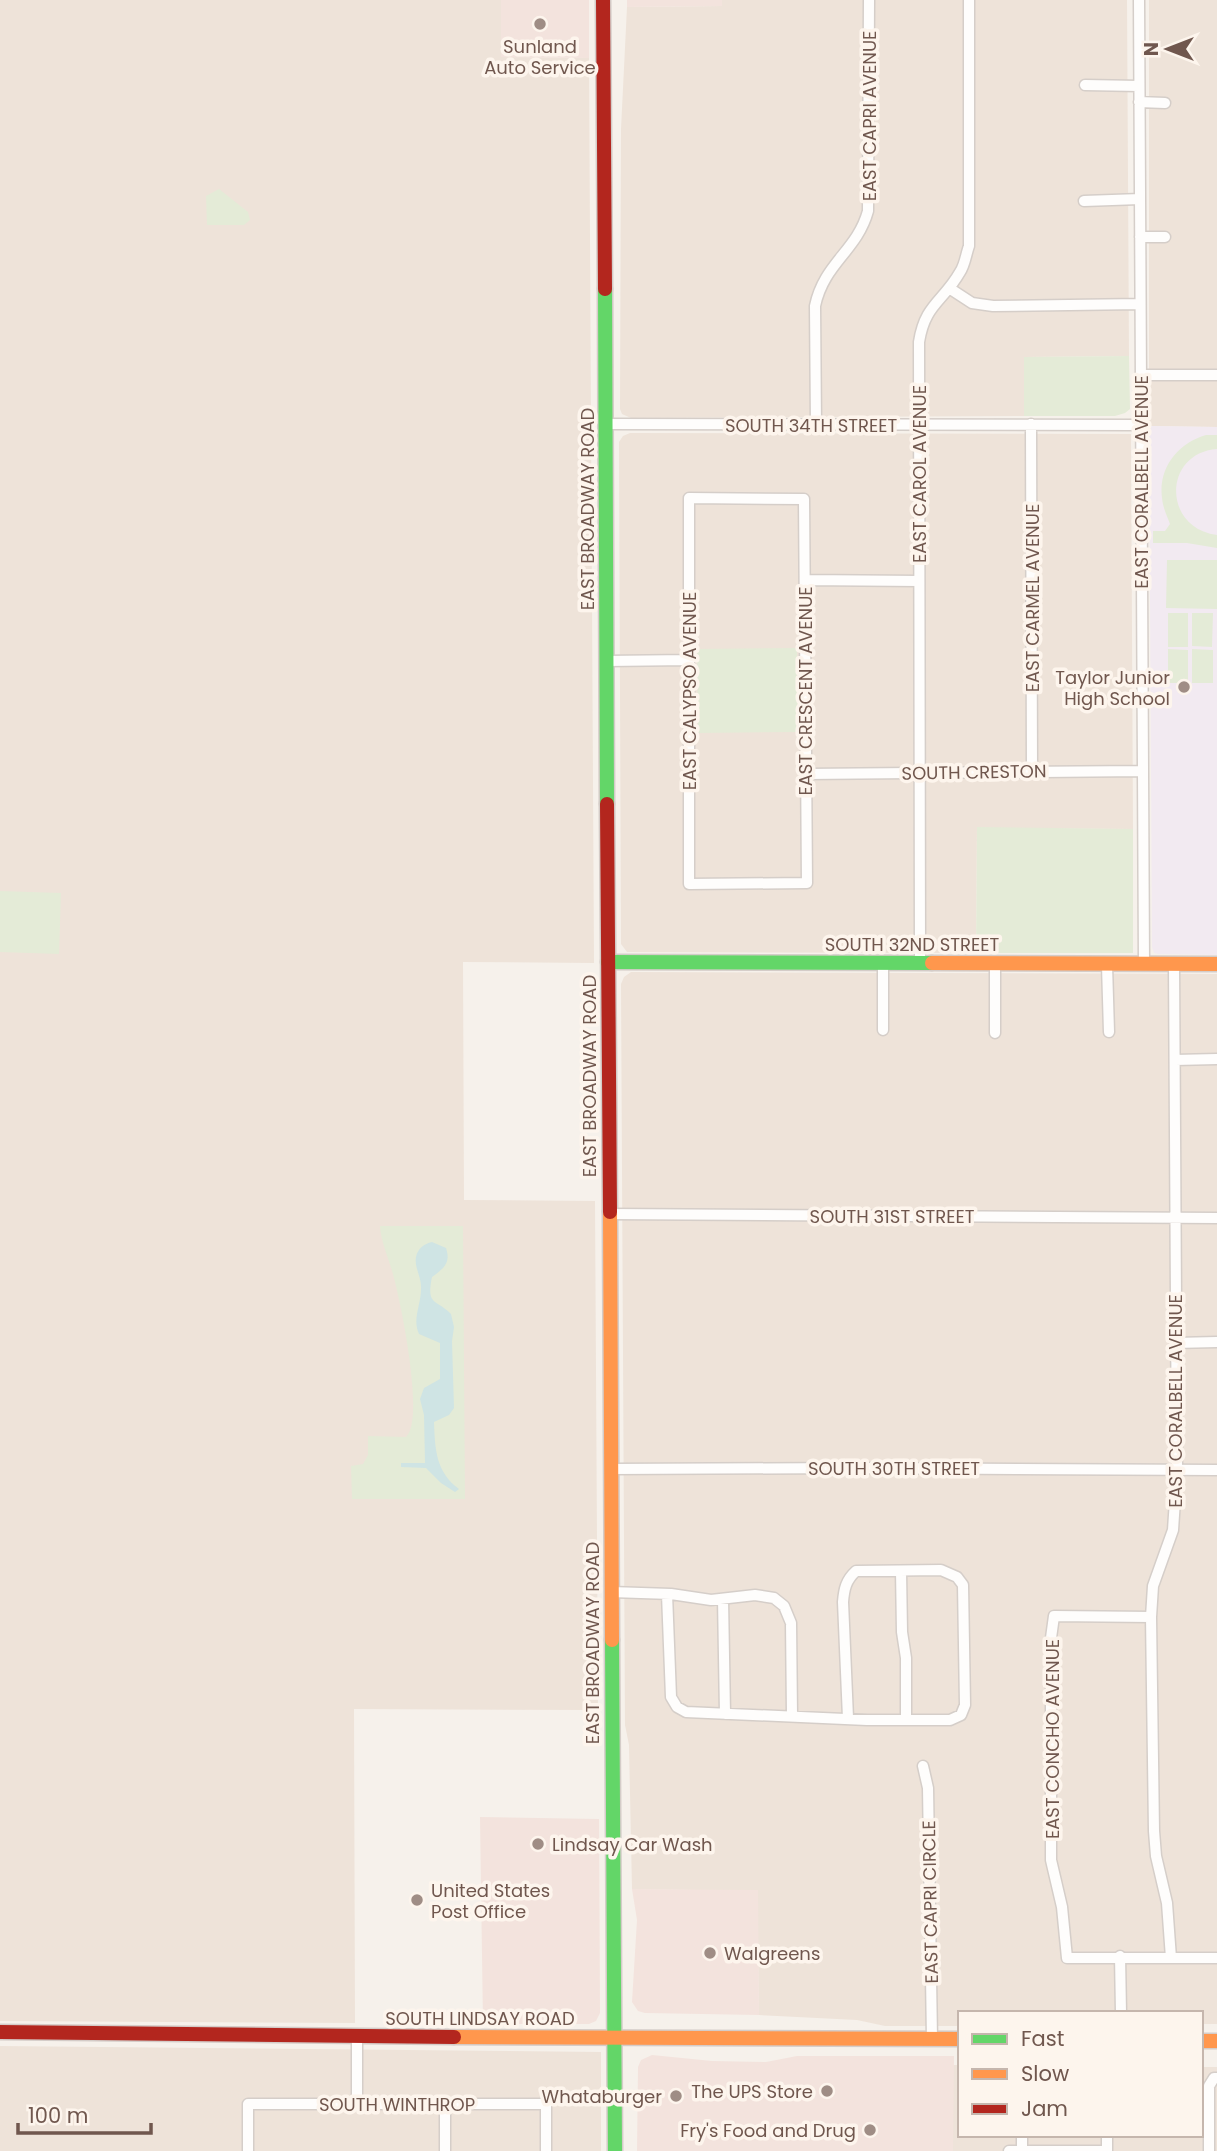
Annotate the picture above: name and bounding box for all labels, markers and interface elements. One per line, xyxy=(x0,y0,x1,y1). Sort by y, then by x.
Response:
north arrow xyxy=(1133,14,1203,84)
marker: Sunland Auto Service xyxy=(532,16,548,32)
street label: EAST CAPRI AVENUE xyxy=(857,31,882,201)
place label: Sunland Auto Service xyxy=(484,34,596,80)
text: N xyxy=(1138,42,1165,56)
street label: EAST CORALBELL AVENUE xyxy=(1129,375,1154,589)
street label: EAST CAROL AVENUE xyxy=(907,385,932,563)
street label: EAST BROADWAY ROAD xyxy=(575,408,600,610)
street label: SOUTH 34TH STREET xyxy=(725,413,897,438)
street label: EAST CARMEL AVENUE xyxy=(1020,504,1045,692)
street label: EAST CRESCENT AVENUE xyxy=(793,586,818,796)
street label: EAST CALYPSO AVENUE xyxy=(677,592,702,790)
place label: Taylor Junior High School xyxy=(1055,665,1170,711)
marker: Taylor Junior High School xyxy=(1176,679,1192,695)
street label: SOUTH CRESTON xyxy=(901,758,1047,786)
street label: SOUTH 32ND STREET xyxy=(825,932,999,957)
street label: EAST BROADWAY ROAD xyxy=(577,975,602,1177)
street label: SOUTH 31ST STREET xyxy=(810,1204,975,1229)
street label: EAST CORALBELL AVENUE xyxy=(1163,1294,1188,1508)
street label: SOUTH 30TH STREET xyxy=(808,1456,980,1481)
street label: EAST BROADWAY ROAD xyxy=(580,1542,605,1744)
street label: EAST CONCHO AVENUE xyxy=(1040,1639,1065,1839)
street label: EAST CAPRI CIRCLE xyxy=(916,1820,944,1984)
place label: Lindsay Car Wash xyxy=(552,1832,713,1857)
marker: Lindsay Car Wash xyxy=(530,1836,546,1852)
place label: United States Post Office xyxy=(431,1878,550,1924)
marker: United States Post Office xyxy=(409,1892,425,1908)
place label: Walgreens xyxy=(724,1941,820,1966)
marker: Walgreens xyxy=(702,1945,718,1961)
street label: SOUTH LINDSAY ROAD xyxy=(385,2006,575,2031)
legend xyxy=(958,2011,1203,2137)
text: Fast xyxy=(1021,2024,1064,2053)
text: Slow xyxy=(1021,2059,1069,2088)
place label: The UPS Store xyxy=(691,2079,813,2104)
marker: The UPS Store xyxy=(819,2083,835,2099)
place label: Whataburger xyxy=(542,2084,662,2109)
marker: Whataburger xyxy=(668,2088,684,2104)
scale bar xyxy=(18,2092,150,2136)
street label: SOUTH WINTHROP xyxy=(319,2092,475,2117)
text: Jam xyxy=(1021,2094,1068,2123)
text: 100 m xyxy=(28,2101,88,2130)
place label: Fry's Food and Drug xyxy=(680,2118,856,2143)
marker: Fry's Food and Drug xyxy=(862,2122,878,2138)

